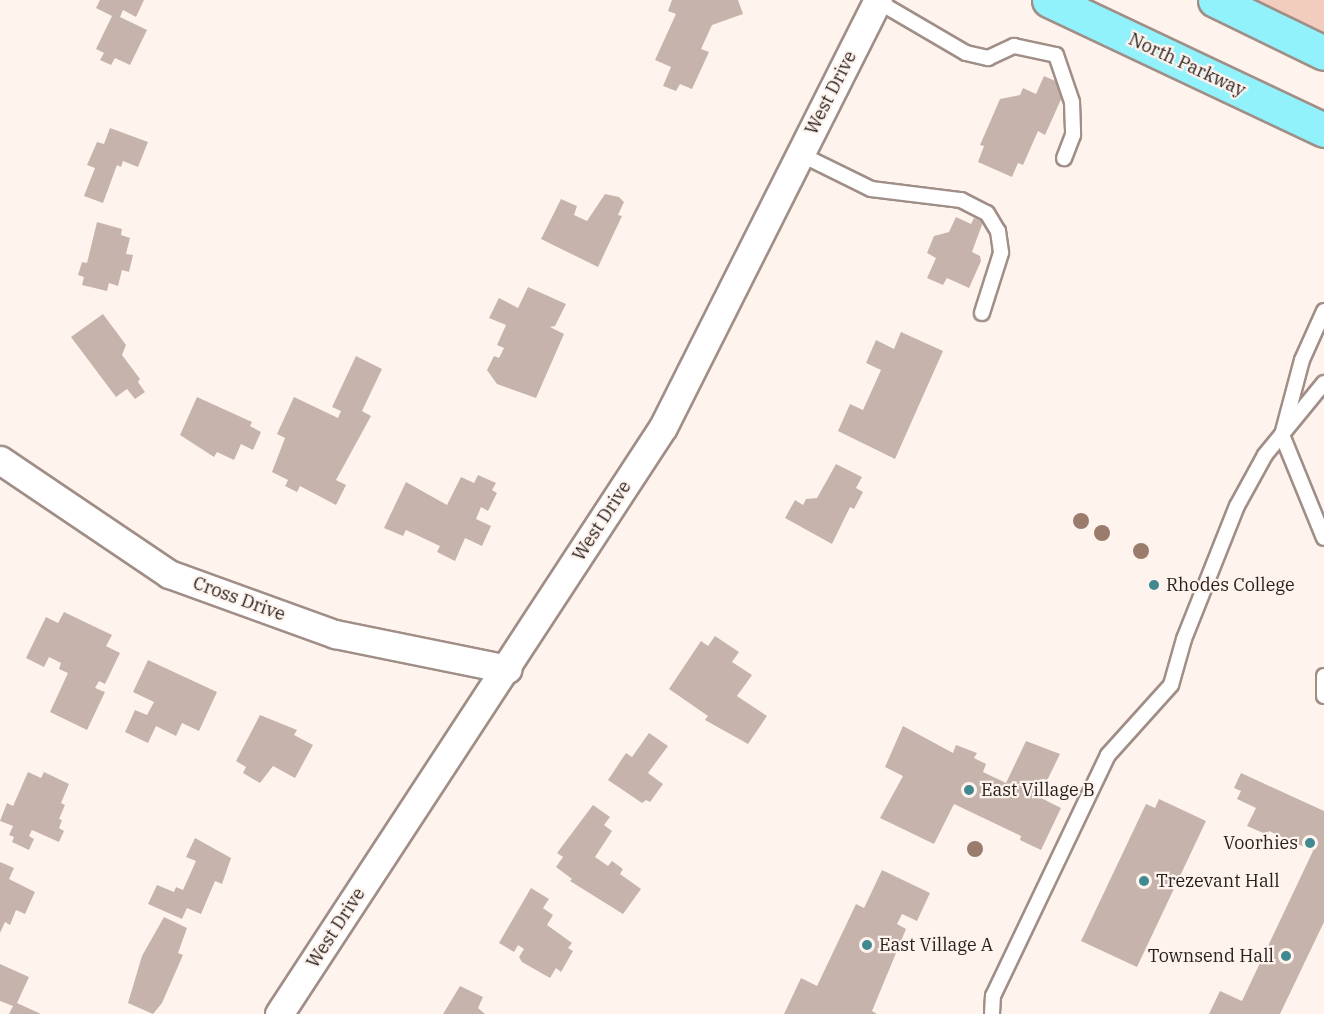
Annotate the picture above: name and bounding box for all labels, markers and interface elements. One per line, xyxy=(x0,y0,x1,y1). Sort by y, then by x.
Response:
street label: North Parkway xyxy=(1125,29,1249,101)
street label: West Drive xyxy=(801,48,861,138)
street label: West Drive xyxy=(568,477,636,565)
street label: Cross Drive xyxy=(190,572,288,626)
place label: Rhodes College xyxy=(1166,574,1295,596)
marker: Rhodes College xyxy=(1147,578,1161,592)
place label: East Village B xyxy=(981,779,1095,801)
marker: East Village B xyxy=(962,783,976,797)
place label: Voorhies xyxy=(1223,832,1298,854)
marker: Voorhies xyxy=(1303,836,1317,850)
place label: Trezevant Hall xyxy=(1156,870,1280,892)
marker: Trezevant Hall xyxy=(1137,874,1151,888)
street label: West Drive xyxy=(302,884,370,972)
place label: East Village A xyxy=(879,934,993,956)
marker: East Village A xyxy=(860,938,874,952)
place label: Townsend Hall xyxy=(1148,945,1274,967)
marker: Townsend Hall xyxy=(1279,949,1293,963)

